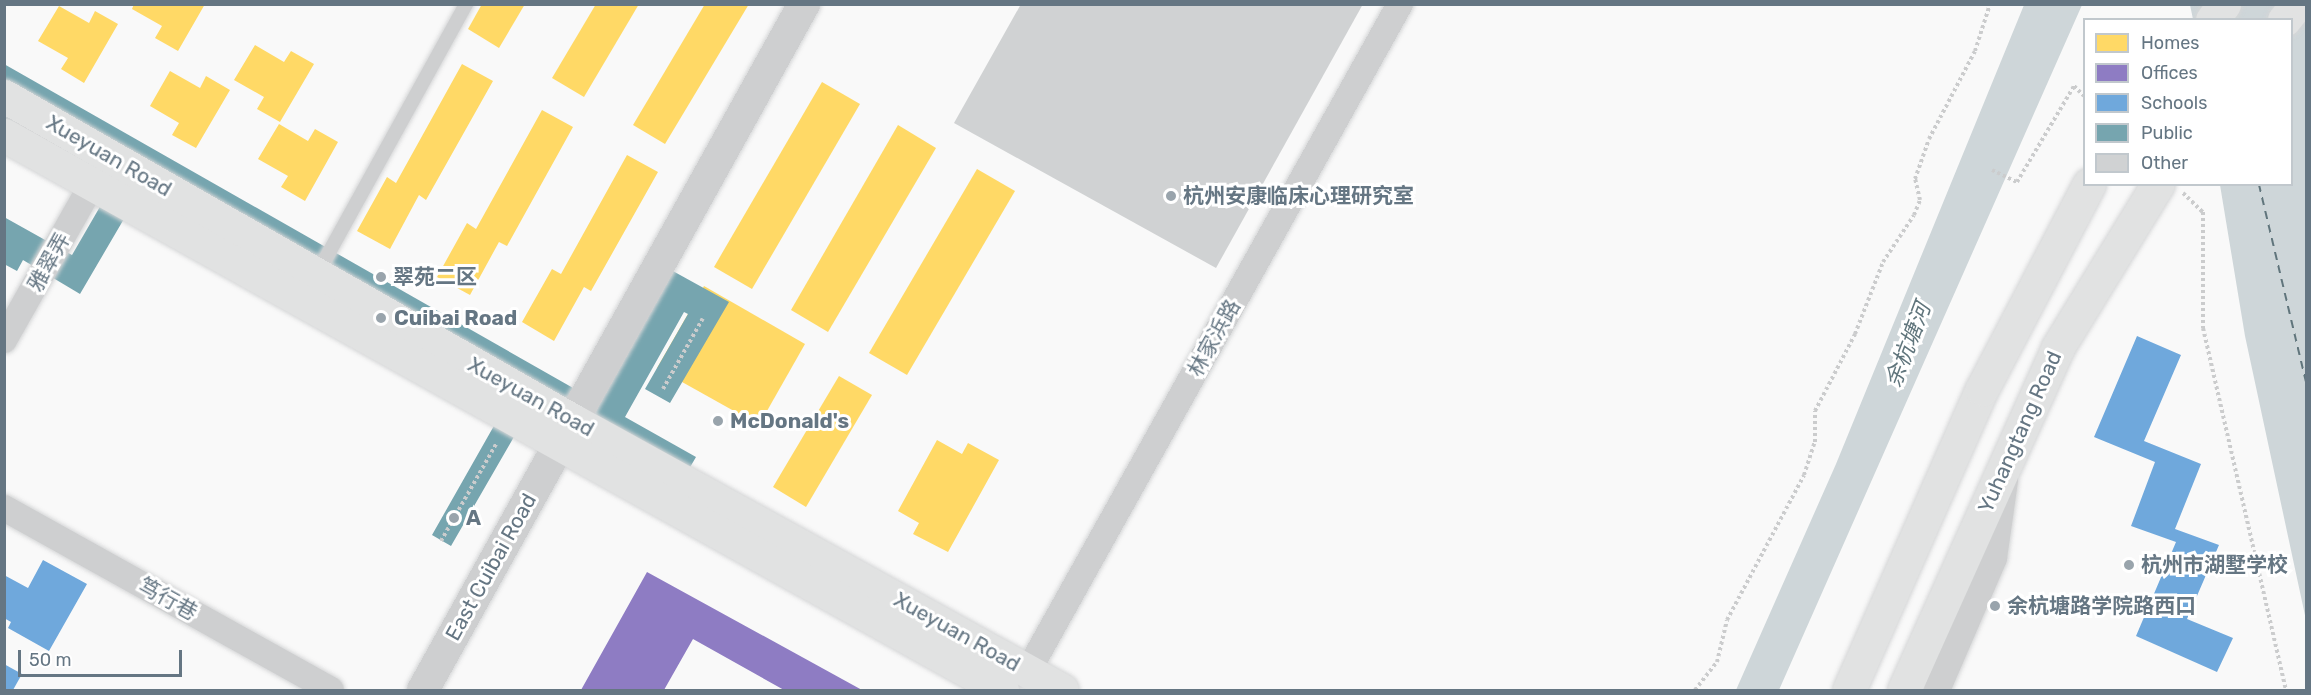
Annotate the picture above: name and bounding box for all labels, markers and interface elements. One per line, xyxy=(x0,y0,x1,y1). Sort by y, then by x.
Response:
legend xyxy=(2083,18,2293,186)
text: Homes xyxy=(2141,32,2199,54)
text: Offices xyxy=(2141,62,2198,84)
text: Schools xyxy=(2141,92,2207,114)
street label: Xueyuan Road xyxy=(42,110,176,202)
text: Public xyxy=(2141,122,2193,144)
text: Other xyxy=(2141,152,2188,174)
place label: 杭州安康临床心理研究室 xyxy=(1183,183,1414,209)
marker: 杭州安康临床心理研究室 xyxy=(1164,189,1178,203)
street label: 雅翠弄 xyxy=(23,228,75,296)
place label: 翠苑二区 xyxy=(393,264,477,290)
marker: 翠苑二区 xyxy=(374,270,388,284)
street label: 林家浜路 xyxy=(1183,295,1245,381)
water label: 余杭塘河 xyxy=(1880,299,1936,391)
place label: Cuibai Road xyxy=(394,305,517,331)
marker: Cuibai Road xyxy=(372,309,390,327)
street label: Yuhangtang Road xyxy=(1973,347,2067,517)
street label: Xueyuan Road xyxy=(464,352,598,442)
place label: McDonald's xyxy=(730,408,849,434)
marker: McDonald's xyxy=(711,414,725,428)
street label: East Cuibai Road xyxy=(440,489,542,645)
place label: A xyxy=(466,505,481,531)
marker: A xyxy=(447,511,461,525)
place label: 杭州市湖墅学校 xyxy=(2141,552,2288,578)
marker: 杭州市湖墅学校 xyxy=(2122,558,2136,572)
street label: 笃行巷 xyxy=(134,573,202,625)
street label: Xueyuan Road xyxy=(890,587,1024,677)
place label: 余杭塘路学院路西口 xyxy=(2007,593,2196,619)
marker: 余杭塘路学院路西口 xyxy=(1988,599,2002,613)
scale bar xyxy=(21,638,184,676)
text: 50 m xyxy=(29,649,72,671)

